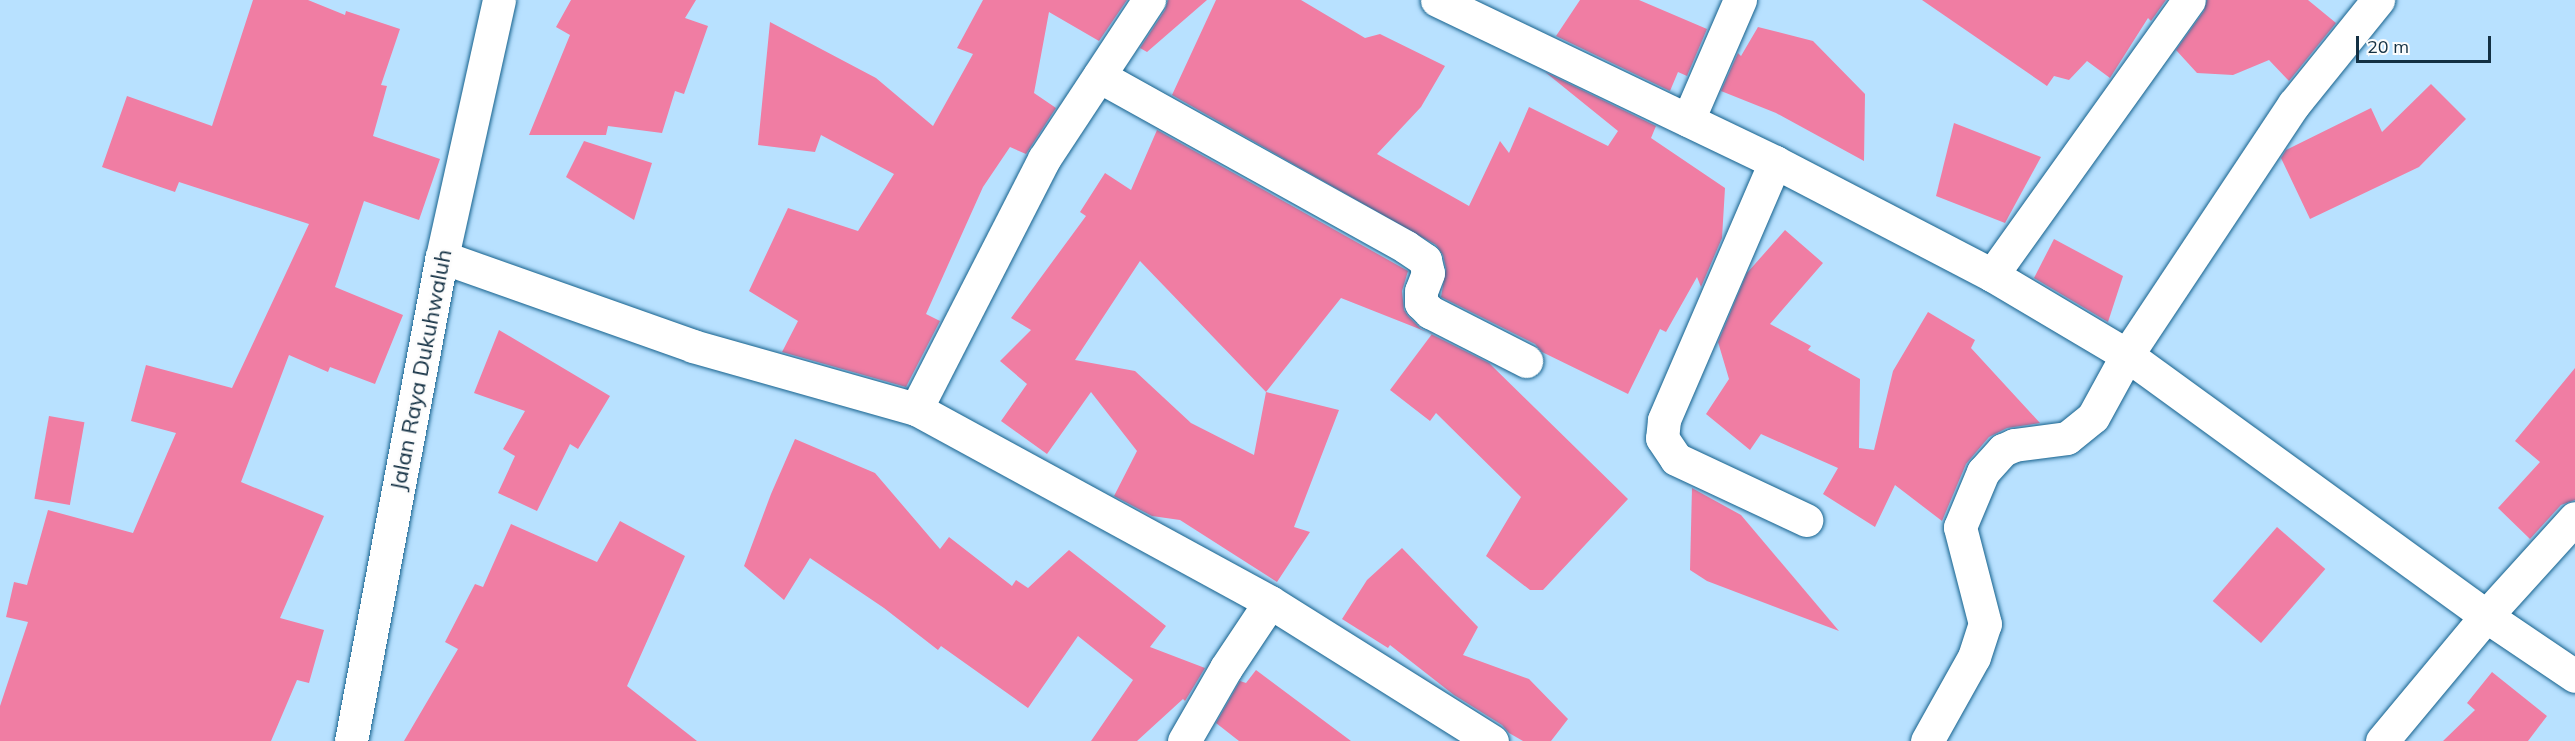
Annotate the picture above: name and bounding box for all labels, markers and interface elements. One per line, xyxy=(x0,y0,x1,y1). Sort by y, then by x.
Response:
scale bar xyxy=(2359,24,2494,62)
text: 20 m xyxy=(2367,35,2409,58)
street label: Jalan Raya Dukuhwaluh xyxy=(385,247,457,493)

